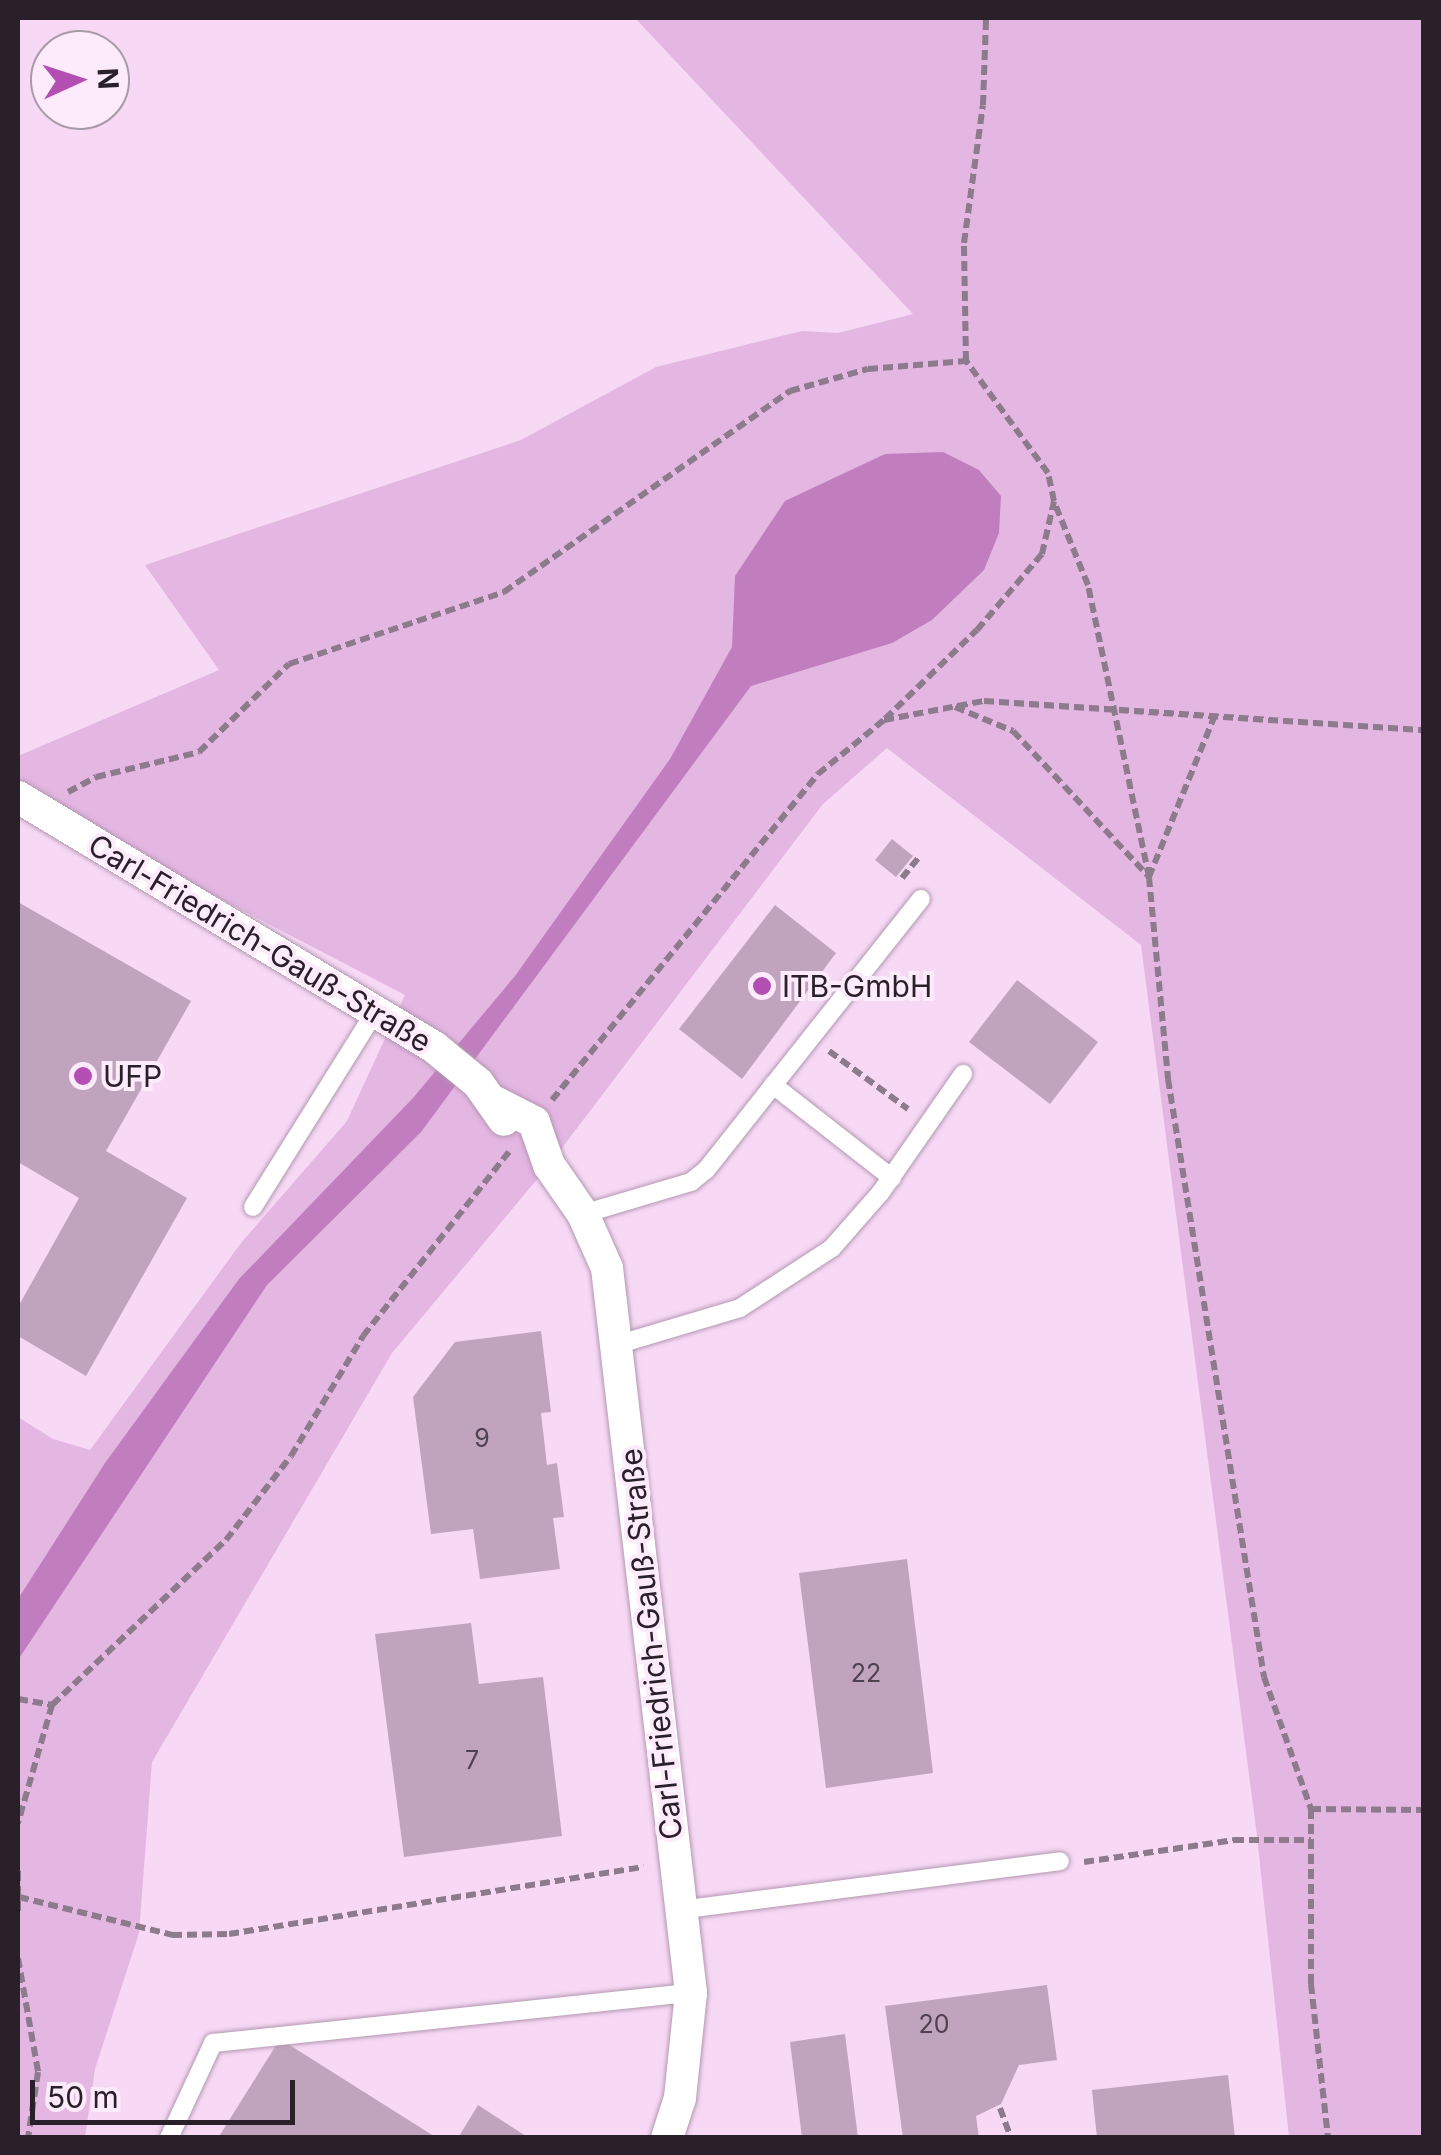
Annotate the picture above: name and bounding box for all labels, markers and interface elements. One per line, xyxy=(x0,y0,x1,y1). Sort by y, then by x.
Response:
north arrow xyxy=(30,30,130,130)
text: N xyxy=(90,67,125,90)
street label: Carl-Friedrich-Gauß-Straße xyxy=(82,826,438,1060)
place label: ITB-GmbH xyxy=(782,968,932,1004)
marker: ITB-GmbH xyxy=(751,975,773,997)
place label: UFP xyxy=(103,1058,162,1094)
marker: UFP xyxy=(72,1065,94,1087)
house number: 9 xyxy=(474,1423,490,1453)
street label: Carl-Friedrich-Gauß-Straße xyxy=(613,1446,689,1842)
house number: 22 xyxy=(851,1658,881,1688)
house number: 7 xyxy=(465,1745,479,1775)
house number: 20 xyxy=(918,2009,950,2039)
scale bar xyxy=(35,2060,300,2122)
text: 50 m xyxy=(47,2079,119,2115)

